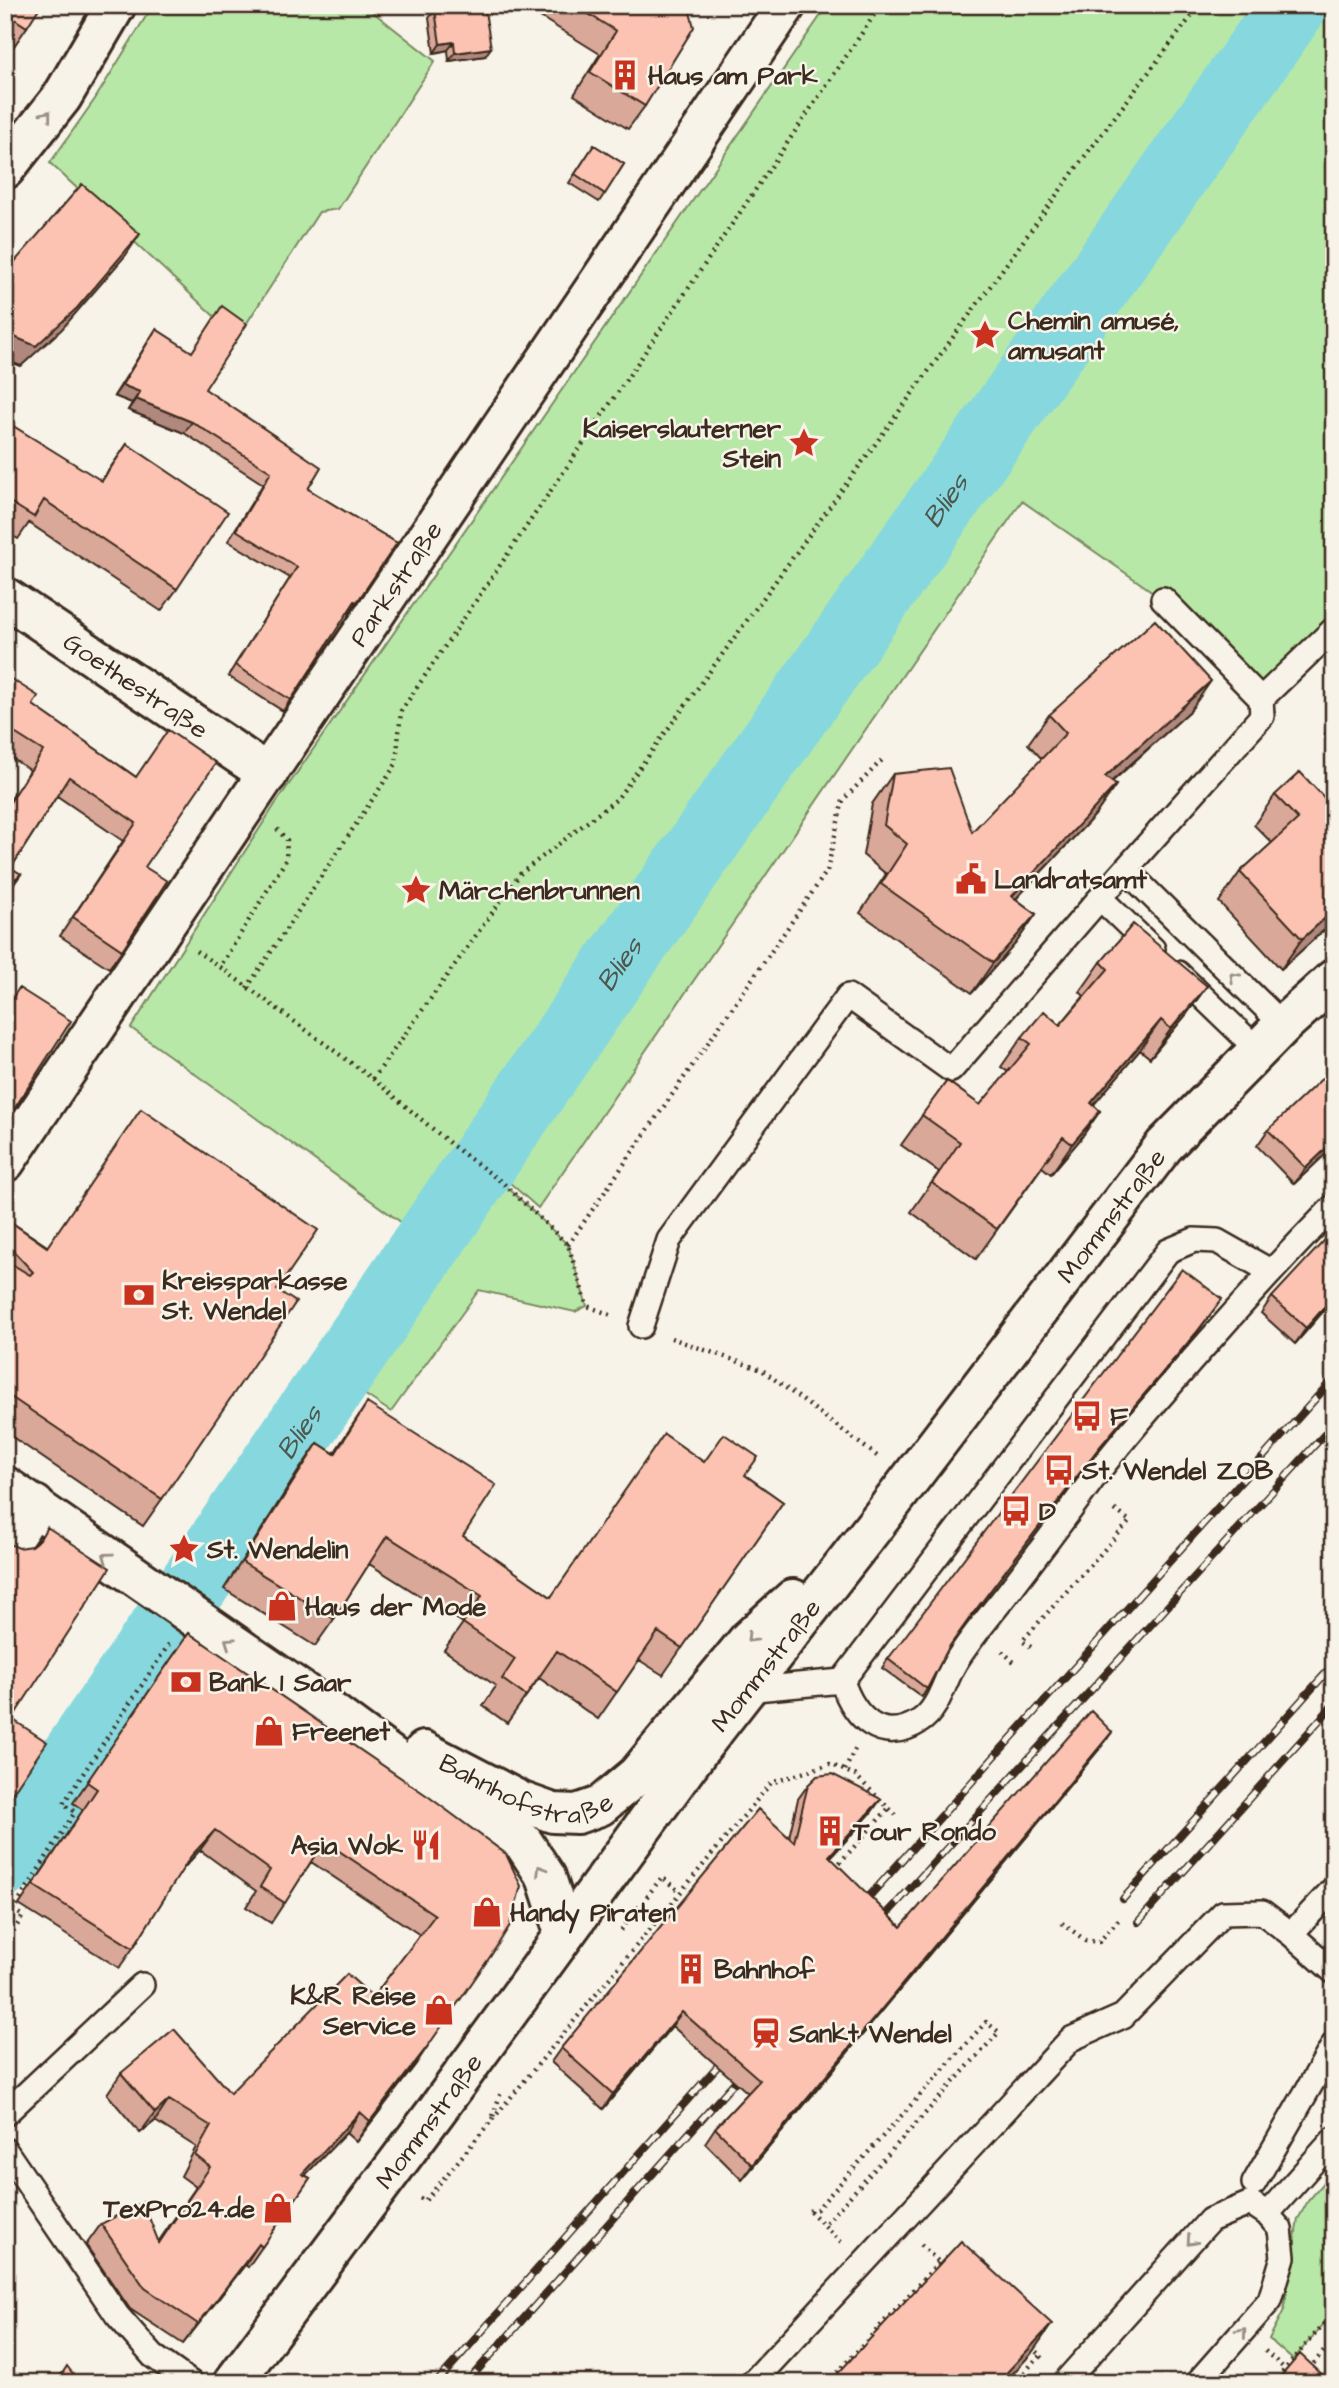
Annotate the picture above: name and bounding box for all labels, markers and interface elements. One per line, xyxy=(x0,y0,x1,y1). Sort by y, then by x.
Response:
building icon: Haus am Park xyxy=(608,58,642,92)
place label: Haus am Park xyxy=(648,58,819,94)
one-way arrow xyxy=(39,110,52,123)
place label: Chemin amusé, amusant xyxy=(1007,303,1179,369)
place icon: Chemin amusé, amusant xyxy=(968,318,1002,352)
place label: Kaiserslauterner Stein xyxy=(583,411,782,477)
place icon: Kaiserslauterner Stein xyxy=(787,426,821,460)
water label: Blies xyxy=(914,464,980,536)
street label: Parkstraße xyxy=(341,514,452,654)
street label: Goethestraße xyxy=(56,624,215,748)
public building icon: Landratsamt xyxy=(954,862,988,896)
place label: Landratsamt xyxy=(994,862,1147,898)
place icon: Märchenbrunnen xyxy=(399,873,433,907)
place label: Märchenbrunnen xyxy=(439,873,640,909)
water label: Blies xyxy=(587,928,654,999)
one-way arrow xyxy=(1230,972,1243,985)
street label: Mommstraße xyxy=(1049,1141,1175,1291)
place label: Kreissparkasse St. Wendel xyxy=(161,1263,348,1329)
bank icon: Kreissparkasse St. Wendel xyxy=(122,1278,156,1312)
water label: Blies xyxy=(267,1396,333,1467)
bus stop icon: F xyxy=(1070,1399,1104,1433)
place label: F xyxy=(1110,1399,1129,1435)
bus stop icon: St. Wendel ZOB xyxy=(1042,1453,1076,1487)
place label: St. Wendel ZOB xyxy=(1081,1453,1274,1489)
bus stop icon: D xyxy=(999,1494,1033,1528)
place label: D xyxy=(1039,1494,1056,1530)
place icon: St. Wendelin xyxy=(167,1532,201,1566)
place label: St. Wendelin xyxy=(206,1532,348,1568)
one-way arrow xyxy=(102,1553,115,1565)
shop icon: Haus der Mode xyxy=(265,1589,299,1623)
place label: Haus der Mode xyxy=(305,1589,486,1625)
street label: Mommstraße xyxy=(703,1591,830,1740)
one-way arrow xyxy=(747,1630,759,1642)
one-way arrow xyxy=(224,1638,237,1650)
bank icon: Bank 1 Saar xyxy=(169,1665,203,1699)
place label: Bank 1 Saar xyxy=(209,1665,352,1701)
shop icon: Freenet xyxy=(252,1714,286,1748)
place label: Freenet xyxy=(292,1714,391,1750)
street label: Bahnhofstraße xyxy=(433,1745,622,1833)
building icon: Tour Rondo xyxy=(813,1814,847,1848)
place label: Tour Rondo xyxy=(852,1814,996,1850)
place label: Asia Wok xyxy=(291,1828,404,1864)
restaurant icon: Asia Wok xyxy=(409,1828,443,1862)
one-way arrow xyxy=(536,1864,549,1877)
shop icon: Handy Piraten xyxy=(470,1895,504,1929)
place label: Handy Piraten xyxy=(510,1895,676,1934)
building icon: Bahnhof xyxy=(674,1952,708,1986)
place label: Bahnhof xyxy=(714,1952,815,1988)
place label: K&R Reise Service xyxy=(290,1978,416,2044)
shop icon: K&R Reise Service xyxy=(422,1993,456,2027)
station icon: Sankt Wendel xyxy=(749,2016,783,2050)
place label: Sankt Wendel xyxy=(788,2016,952,2052)
street label: Mommstraße xyxy=(367,2046,491,2197)
place label: TexPro24.de xyxy=(102,2191,255,2227)
shop icon: TexPro24.de xyxy=(261,2191,295,2225)
one-way arrow xyxy=(1187,2233,1199,2246)
one-way arrow xyxy=(1234,2327,1246,2340)

